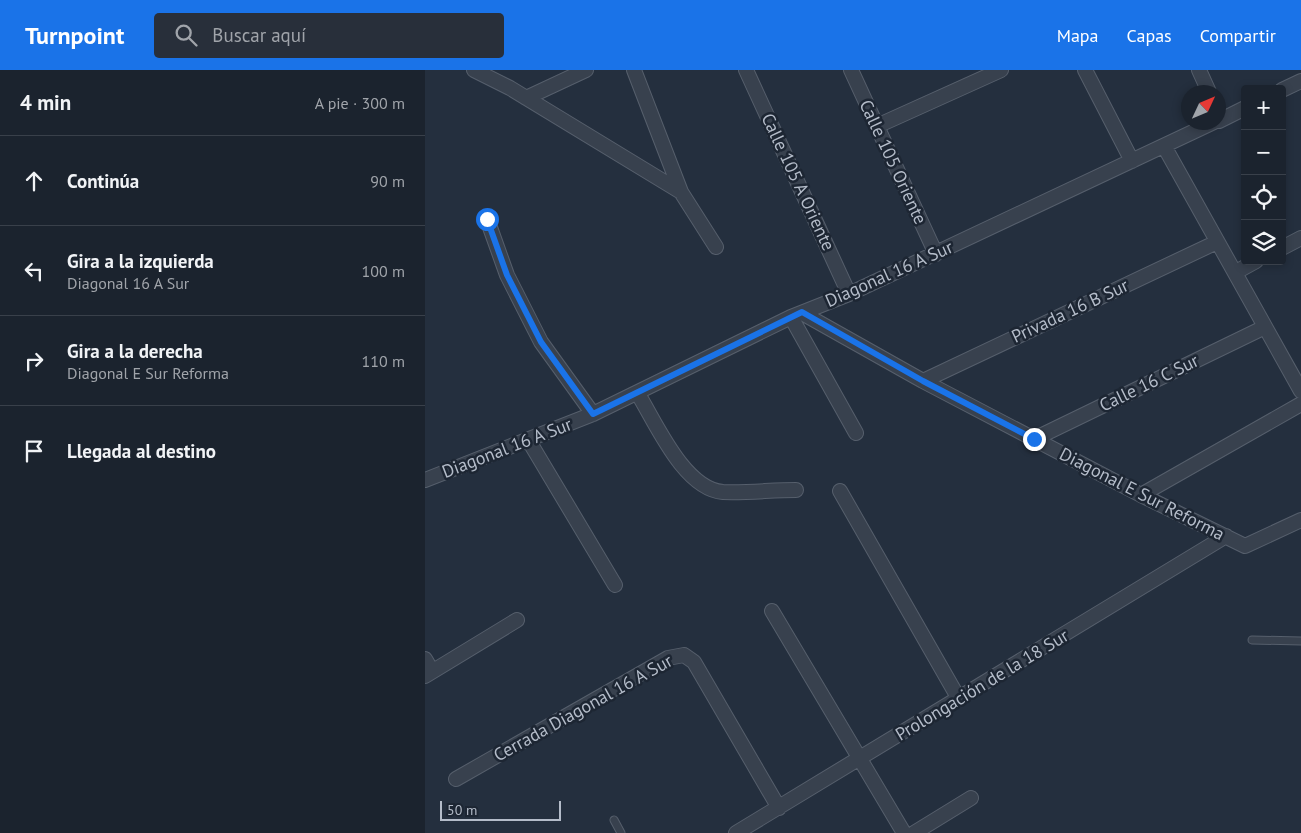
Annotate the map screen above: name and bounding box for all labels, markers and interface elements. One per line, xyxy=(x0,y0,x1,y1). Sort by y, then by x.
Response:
search box xyxy=(154,13,504,58)
text: Turnpoint xyxy=(25,20,124,51)
icon: search xyxy=(172,21,200,49)
text: Buscar aquí xyxy=(212,23,306,47)
text: Mapa xyxy=(1057,24,1099,47)
text: Capas xyxy=(1127,24,1172,47)
text: Compartir xyxy=(1200,24,1276,47)
north arrow xyxy=(1181,85,1226,130)
map controls xyxy=(1241,85,1286,265)
button: + xyxy=(1241,85,1286,130)
text: 4 min xyxy=(20,89,71,116)
text: A pie · 300 m xyxy=(315,93,405,113)
street label: Calle 105 Oriente xyxy=(855,96,932,228)
street label: Calle 105 A Oriente xyxy=(757,109,840,254)
button: − xyxy=(1241,130,1286,175)
icon: ahead xyxy=(20,167,48,195)
text: Continúa xyxy=(67,169,139,193)
text: 90 m xyxy=(370,171,405,191)
button: locate xyxy=(1241,175,1286,220)
route start xyxy=(476,208,499,231)
button: layers xyxy=(1241,220,1286,265)
street label: Diagonal 16 A Sur xyxy=(821,235,956,312)
text: Gira a la izquierda xyxy=(67,249,214,273)
icon: left xyxy=(20,257,48,285)
text: 100 m xyxy=(362,261,405,281)
text: Diagonal 16 A Sur xyxy=(67,273,189,293)
street label: Privada 16 B Sur xyxy=(1008,273,1132,348)
text: Gira a la derecha xyxy=(67,339,203,363)
icon: right xyxy=(20,347,48,375)
street label: Calle 16 C Sur xyxy=(1095,349,1202,416)
text: 110 m xyxy=(362,351,405,371)
text: Diagonal E Sur Reforma xyxy=(67,363,229,383)
street label: Diagonal 16 A Sur xyxy=(439,412,575,483)
route end xyxy=(1023,428,1046,451)
icon: arrive xyxy=(20,437,48,465)
text: Llegada al destino xyxy=(67,439,216,463)
street label: Diagonal E Sur Reforma xyxy=(1056,442,1229,545)
street label: Prolongación de la 18 Sur xyxy=(891,624,1073,745)
street label: Cerrada Diagonal 16 A Sur xyxy=(489,649,676,766)
scale bar xyxy=(440,798,561,821)
text: 50 m xyxy=(447,801,477,819)

